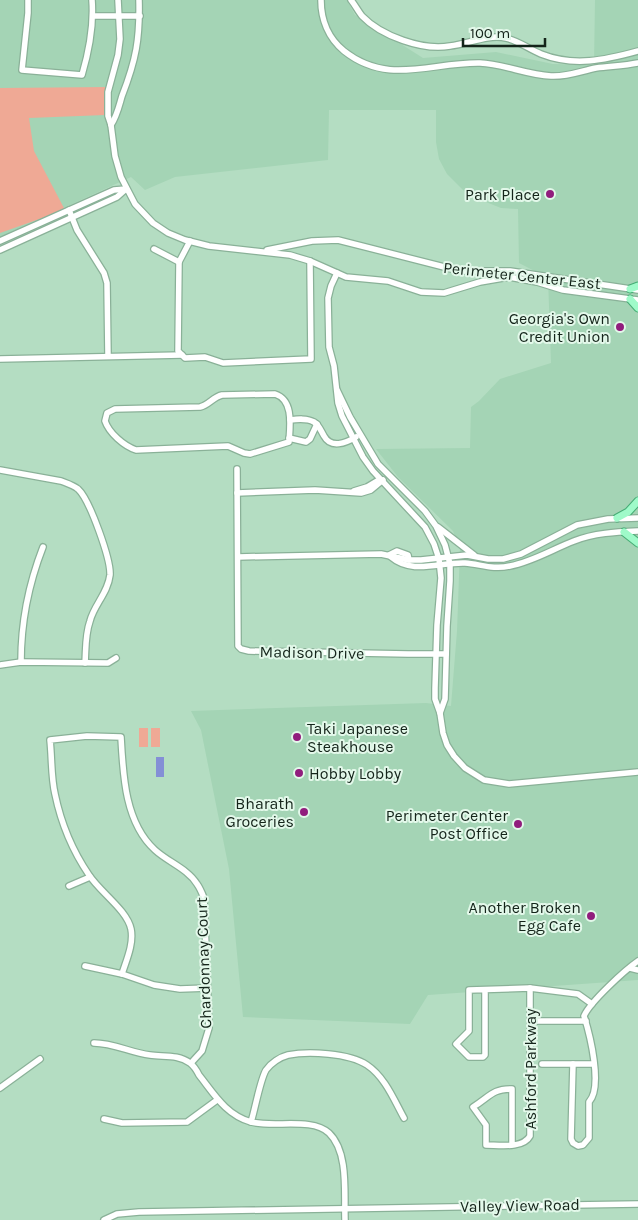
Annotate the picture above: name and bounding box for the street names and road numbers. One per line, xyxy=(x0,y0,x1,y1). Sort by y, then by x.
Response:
street label: Perimeter Center East xyxy=(442,258,602,293)
street label: Madison Drive xyxy=(260,642,364,663)
street label: Chardonnay Court xyxy=(192,897,215,1029)
street label: Ashford Parkway xyxy=(521,1008,540,1129)
street label: Valley View Road xyxy=(460,1195,580,1216)

